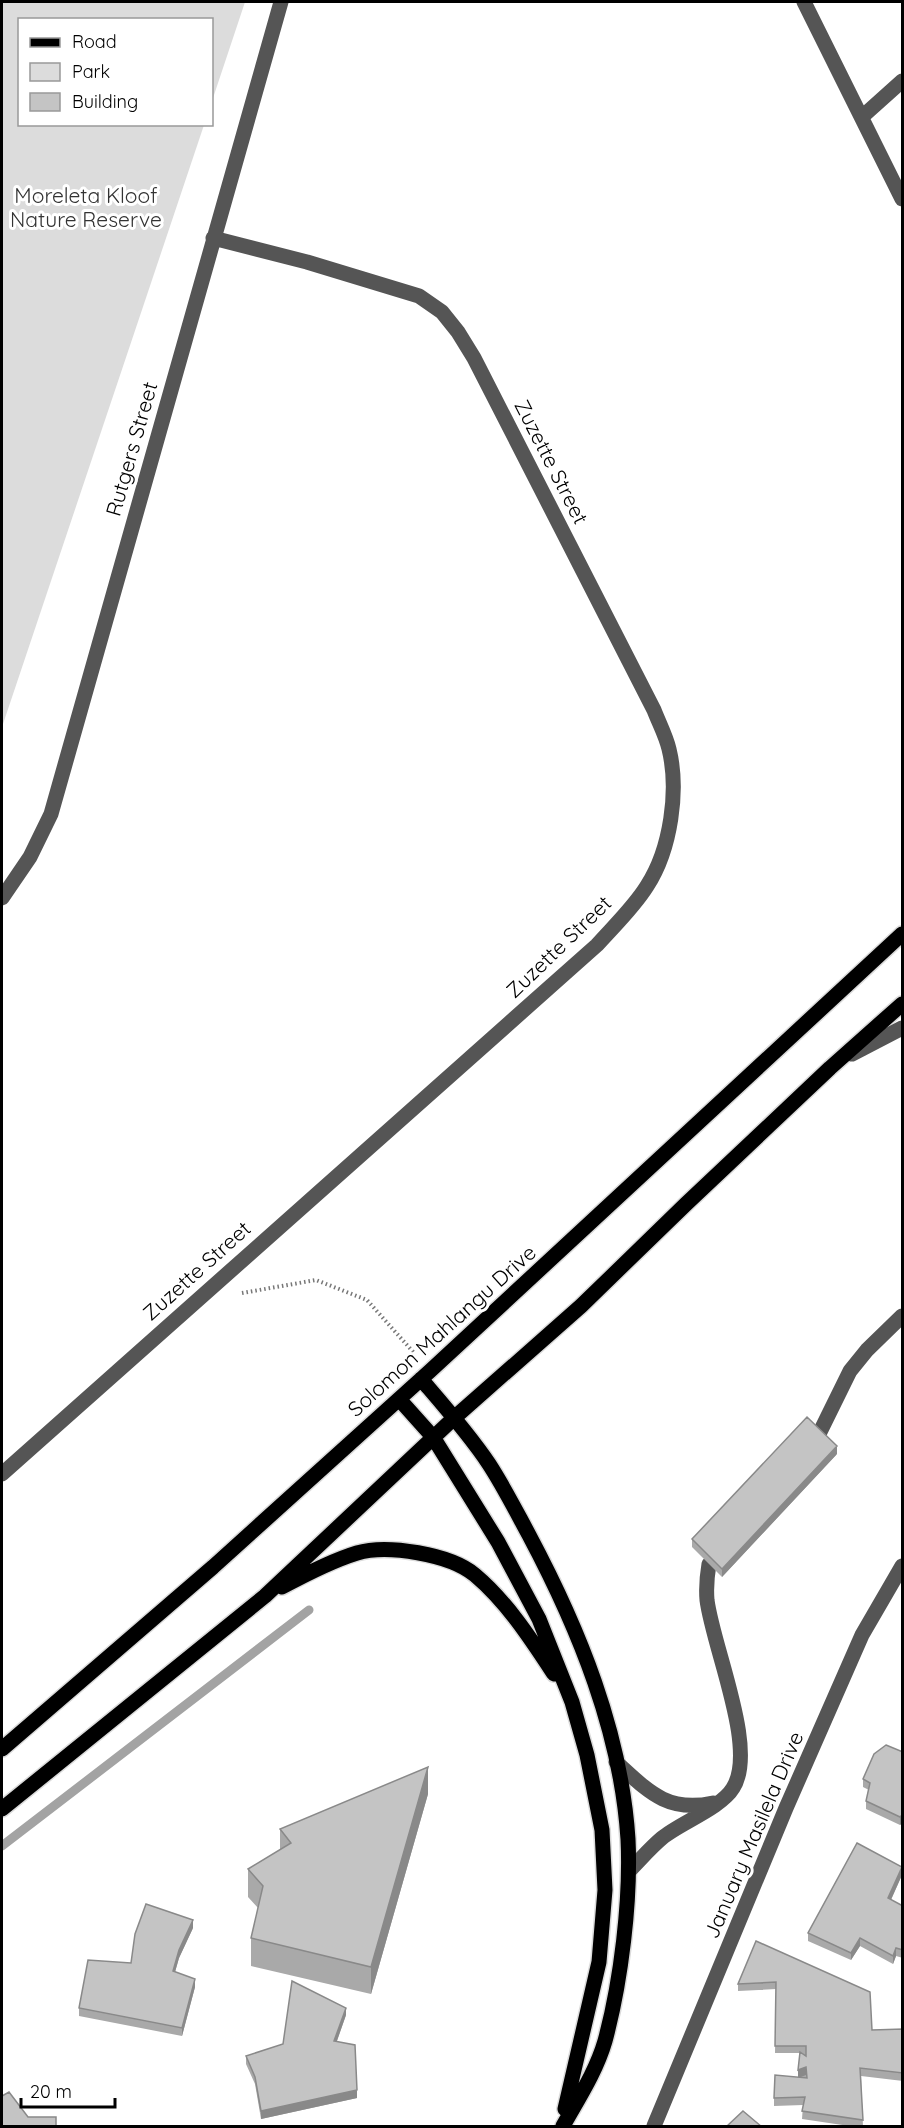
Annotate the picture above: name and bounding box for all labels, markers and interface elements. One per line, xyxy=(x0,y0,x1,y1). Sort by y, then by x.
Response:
legend xyxy=(18,18,213,126)
text: Road xyxy=(72,30,117,53)
text: Park xyxy=(72,60,110,83)
text: Building xyxy=(72,90,138,113)
park label: Moreleta Kloof Nature Reserve xyxy=(10,182,162,232)
street label: Rutgers Street xyxy=(99,379,163,519)
street label: Zuzette Street xyxy=(509,395,594,528)
street label: Zuzette Street xyxy=(500,890,616,1003)
street label: Zuzette Street xyxy=(137,1215,256,1325)
street label: Solomon Mahlangu Drive xyxy=(342,1239,541,1422)
street label: January Masilela Drive xyxy=(698,1727,808,1942)
scale bar xyxy=(21,2071,116,2109)
text: 20 m xyxy=(30,2080,72,2103)

